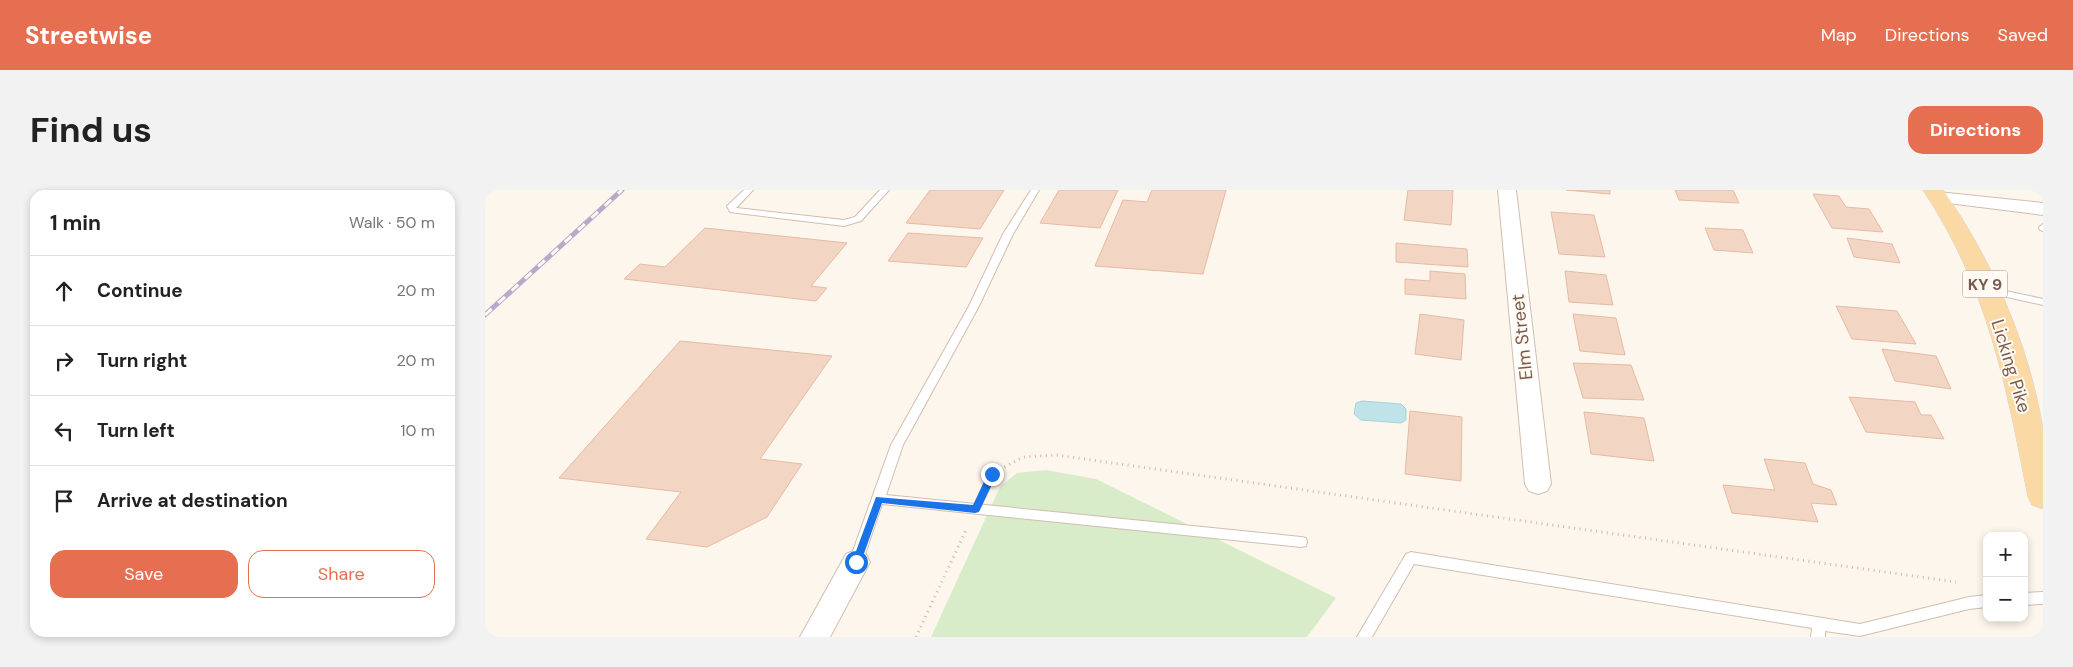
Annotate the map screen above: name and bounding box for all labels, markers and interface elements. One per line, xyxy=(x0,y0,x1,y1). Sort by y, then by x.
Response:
text: Streetwise xyxy=(25,20,152,51)
text: Map xyxy=(1821,23,1857,47)
text: Directions xyxy=(1885,23,1970,47)
text: Saved xyxy=(1998,23,2048,47)
button: Directions xyxy=(1908,106,2043,154)
text: Find us xyxy=(30,107,152,153)
text: 1 min xyxy=(50,209,101,237)
text: Walk · 50 m xyxy=(349,212,435,233)
road number: KY 9 xyxy=(1963,270,2007,298)
icon: ahead xyxy=(50,277,78,305)
text: Continue xyxy=(97,278,183,303)
text: 20 m xyxy=(396,280,435,301)
street label: Elm Street xyxy=(1506,293,1538,381)
street label: Licking Pike xyxy=(1985,317,2037,415)
icon: right xyxy=(50,347,78,375)
text: Turn right xyxy=(97,348,187,373)
text: 20 m xyxy=(396,350,435,371)
icon: left xyxy=(50,417,78,445)
text: Turn left xyxy=(97,418,175,443)
text: 10 m xyxy=(401,420,435,441)
route end xyxy=(981,463,1004,486)
icon: arrive xyxy=(50,487,78,515)
text: Arrive at destination xyxy=(97,488,288,513)
map controls xyxy=(1983,532,2028,622)
button: + xyxy=(1983,532,2028,577)
button: Save xyxy=(50,550,238,598)
button: Share xyxy=(248,550,435,598)
route start xyxy=(845,551,868,574)
button: − xyxy=(1983,577,2028,622)

